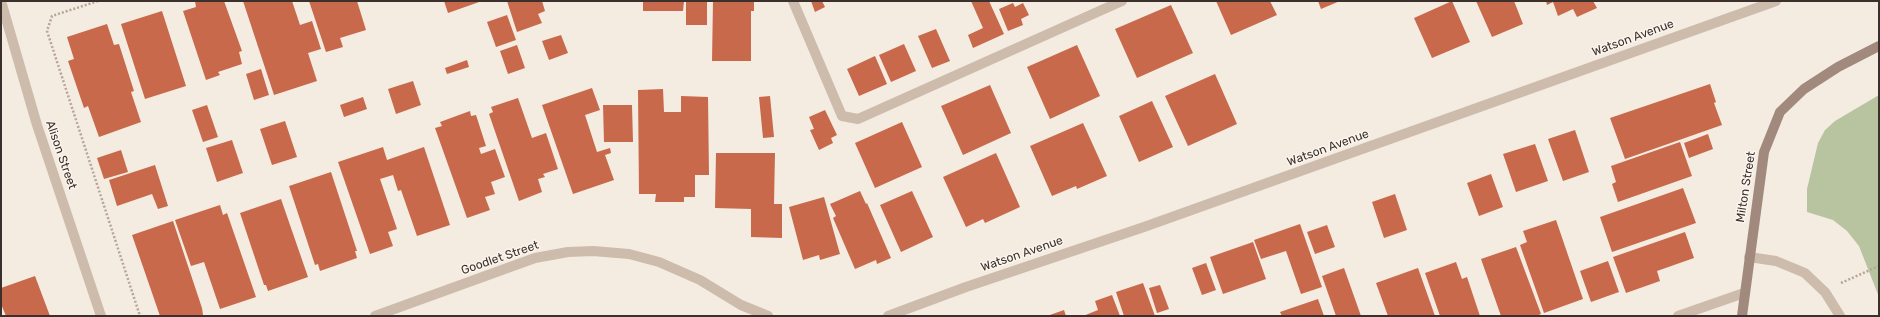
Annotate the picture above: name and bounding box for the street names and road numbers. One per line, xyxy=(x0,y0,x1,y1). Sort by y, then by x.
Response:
street label: Watson Avenue xyxy=(1590,17,1676,59)
street label: Alison Street xyxy=(43,119,79,191)
street label: Watson Avenue xyxy=(1285,127,1371,169)
street label: Milton Street xyxy=(1733,150,1759,224)
street label: Watson Avenue xyxy=(979,233,1065,275)
street label: Goodlet Street xyxy=(459,238,541,278)

